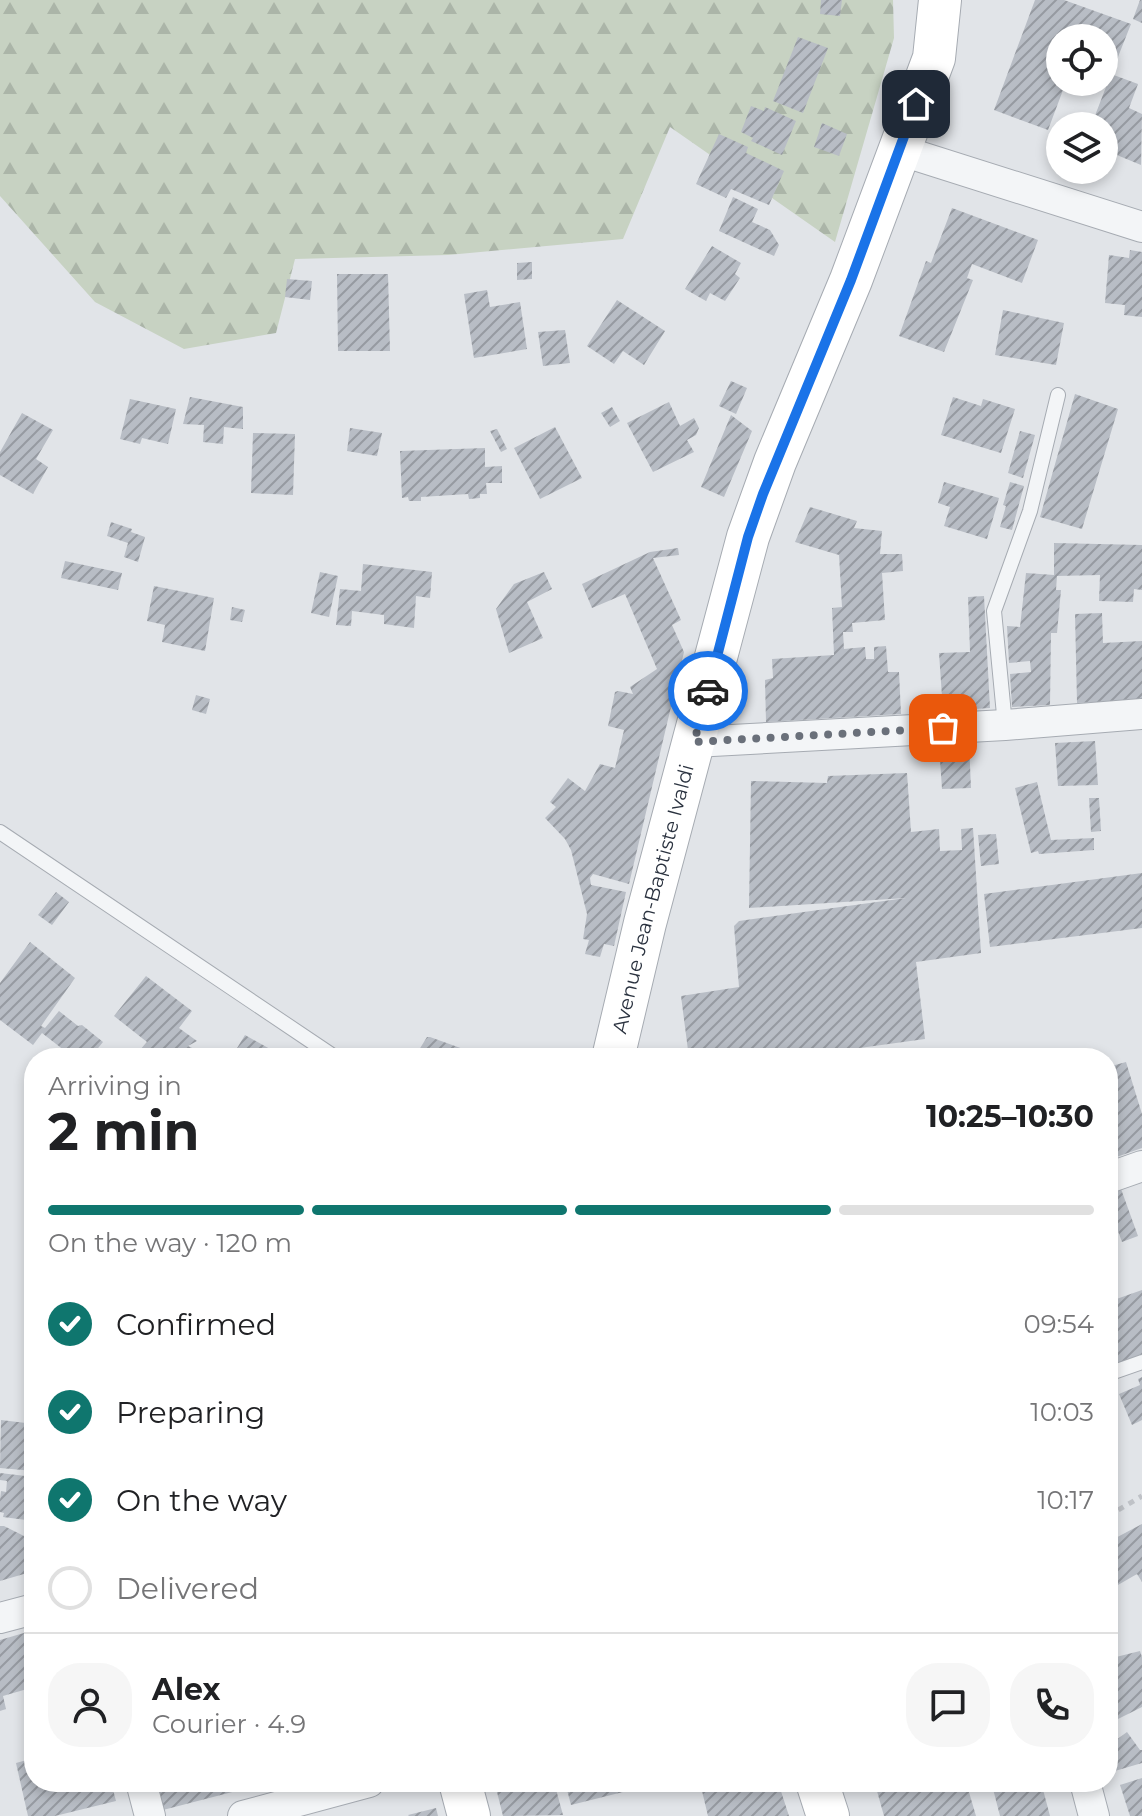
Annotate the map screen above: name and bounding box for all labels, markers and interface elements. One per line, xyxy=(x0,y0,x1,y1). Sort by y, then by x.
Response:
map controls xyxy=(1046,24,1118,184)
button: locate xyxy=(1046,24,1118,96)
pin xyxy=(882,70,950,138)
icon: home xyxy=(894,82,938,126)
button: layers xyxy=(1046,112,1118,184)
courier xyxy=(668,651,748,731)
icon: car xyxy=(686,669,730,713)
pin xyxy=(909,694,977,762)
icon: bag xyxy=(921,706,965,750)
street label: Avenue Jean-Baptiste Ivaldi xyxy=(607,762,699,1036)
text: Arriving in xyxy=(48,1070,182,1102)
text: 10:25–10:30 xyxy=(926,1098,1094,1135)
text: 2 min xyxy=(48,1100,200,1163)
text: On the way · 120 m xyxy=(48,1227,292,1259)
icon: check xyxy=(48,1302,92,1346)
text: Confirmed xyxy=(116,1306,276,1343)
text: 09:54 xyxy=(1024,1308,1094,1340)
icon: check xyxy=(48,1390,92,1434)
text: Preparing xyxy=(116,1394,265,1431)
text: 10:03 xyxy=(1030,1396,1094,1428)
icon: check xyxy=(48,1478,92,1522)
text: On the way xyxy=(116,1482,287,1519)
text: 10:17 xyxy=(1037,1484,1094,1516)
text: Delivered xyxy=(116,1570,259,1607)
button: person xyxy=(48,1663,132,1747)
button: chat xyxy=(906,1663,990,1747)
button: phone xyxy=(1010,1663,1094,1747)
text: Alex xyxy=(152,1671,220,1708)
text: Courier · 4.9 xyxy=(152,1708,306,1740)

